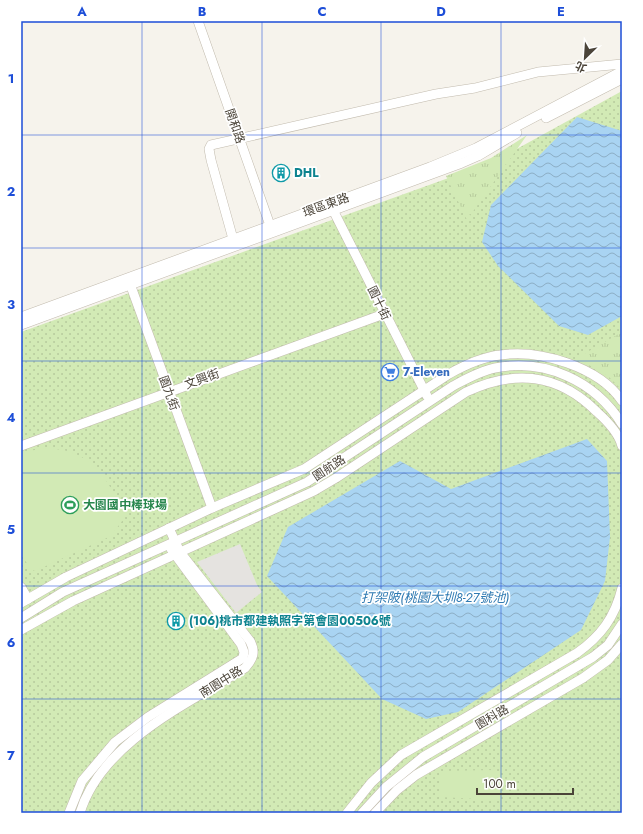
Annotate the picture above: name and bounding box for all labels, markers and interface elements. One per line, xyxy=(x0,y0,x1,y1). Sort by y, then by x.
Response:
text: A xyxy=(76,2,87,21)
text: B xyxy=(198,2,207,21)
text: C xyxy=(317,2,327,21)
text: D xyxy=(436,2,446,21)
text: E xyxy=(557,2,565,21)
north arrow xyxy=(565,38,605,78)
text: 北 xyxy=(572,57,589,77)
text: 1 xyxy=(8,69,14,88)
street label: 開和路 xyxy=(221,106,249,146)
building icon: DHL xyxy=(271,163,291,183)
place label: DHL xyxy=(294,164,319,182)
text: 2 xyxy=(7,182,15,201)
street label: 環區東路 xyxy=(300,188,352,222)
street label: 園十街 xyxy=(363,283,395,323)
text: 3 xyxy=(7,295,15,314)
supermarket icon: 7-Eleven xyxy=(380,362,400,382)
place label: 7-Eleven xyxy=(403,363,450,381)
street label: 文興街 xyxy=(182,364,222,394)
street label: 園九街 xyxy=(154,373,184,413)
text: 4 xyxy=(6,408,16,427)
street label: 園航路 xyxy=(309,451,349,485)
sports icon: 大園國中棒球場 xyxy=(60,495,80,515)
place label: 大園國中棒球場 xyxy=(83,496,167,514)
text: 5 xyxy=(7,520,15,539)
water label: 打架陂(桃園大圳8-27號池) xyxy=(361,588,509,607)
building icon: (106)桃市都建執照字第會園00506號 xyxy=(166,611,186,631)
place label: (106)桃市都建執照字第會園00506號 xyxy=(189,612,391,630)
text: 6 xyxy=(7,633,16,652)
street label: 南園中路 xyxy=(196,662,246,702)
street label: 園科路 xyxy=(472,700,512,734)
text: 7 xyxy=(7,746,15,765)
scale bar xyxy=(477,770,573,796)
text: 100 m xyxy=(483,775,516,793)

